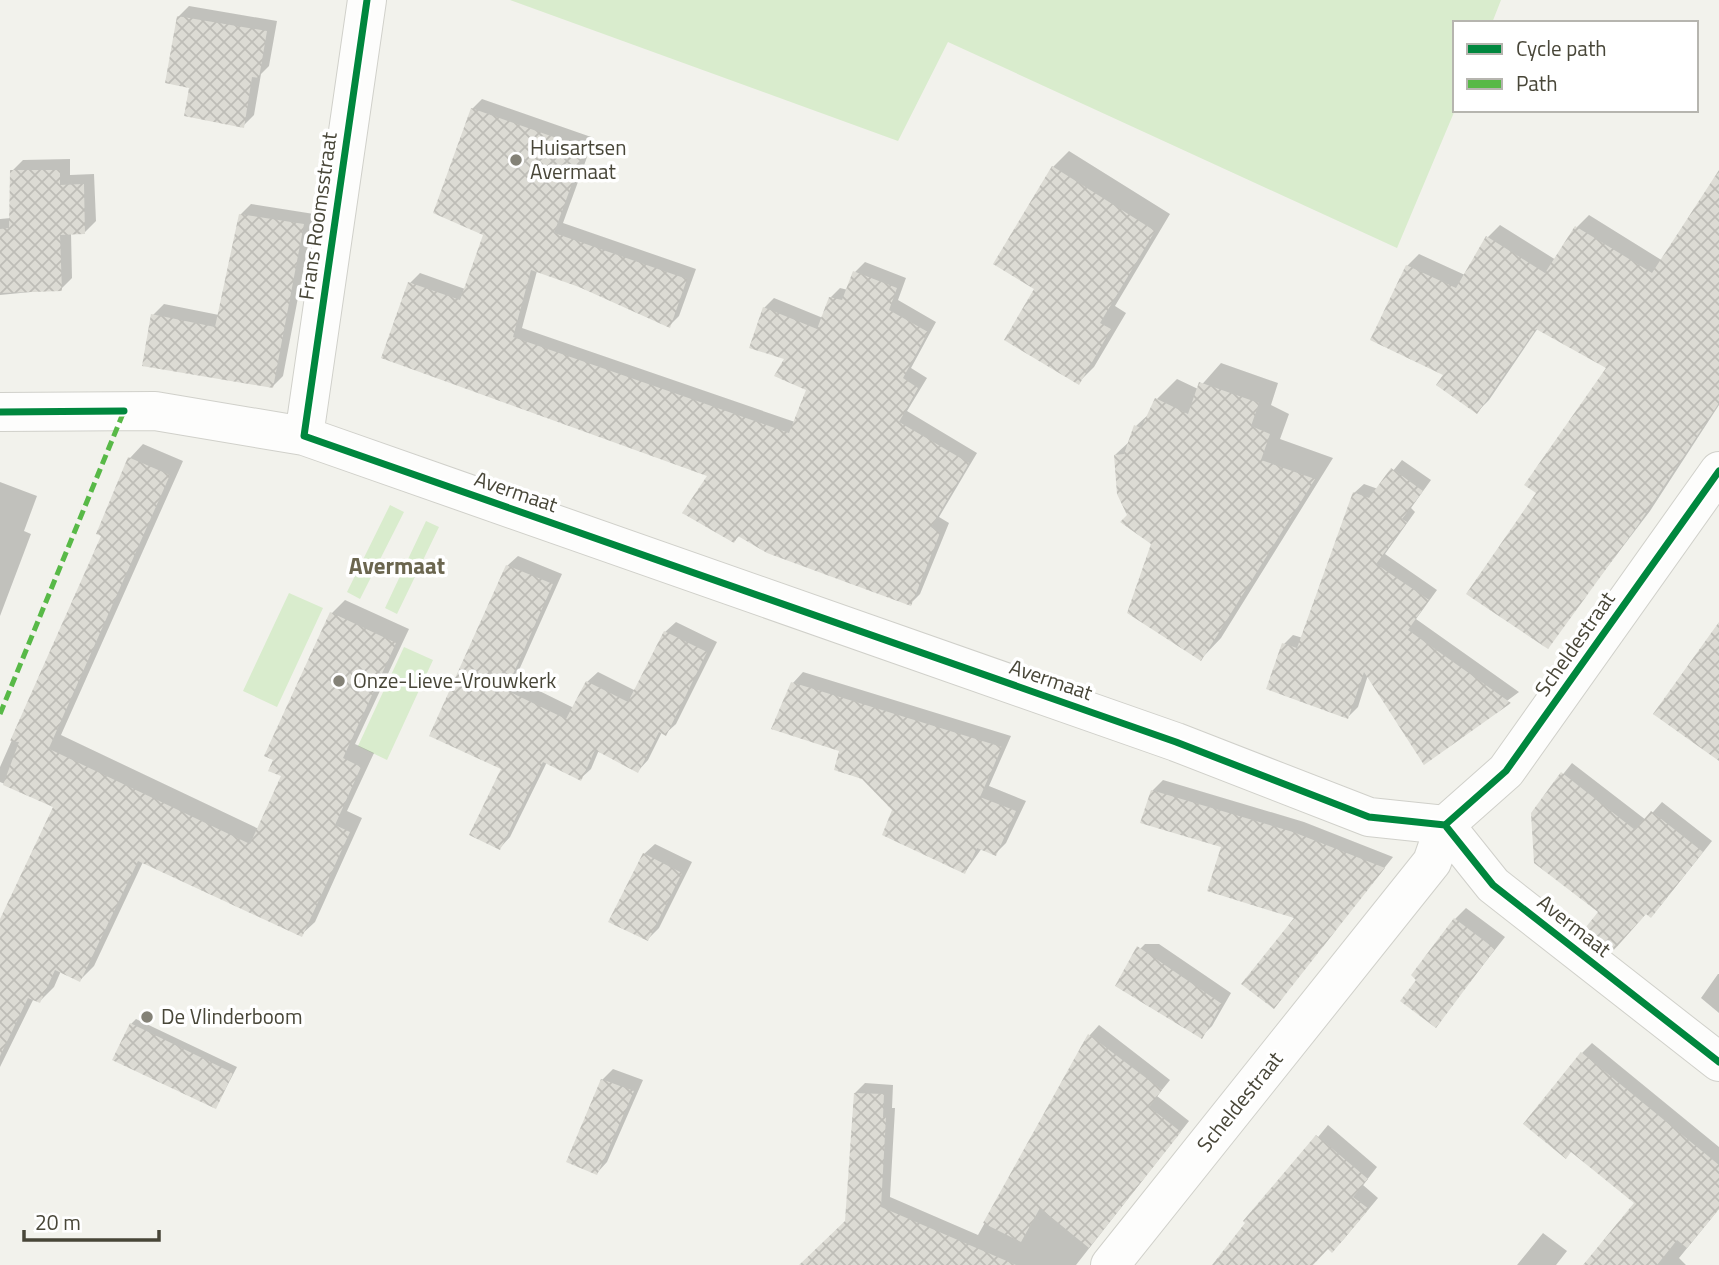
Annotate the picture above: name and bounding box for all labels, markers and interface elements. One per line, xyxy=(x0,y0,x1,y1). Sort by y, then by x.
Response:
legend xyxy=(1453,21,1698,112)
text: Cycle path xyxy=(1516,32,1607,64)
text: Path xyxy=(1516,67,1558,99)
street label: Frans Roomsstraat xyxy=(289,129,345,302)
place label: Huisartsen Avermaat xyxy=(530,131,627,187)
marker: Huisartsen Avermaat xyxy=(508,152,524,168)
street label: Avermaat xyxy=(471,462,563,520)
district label: Avermaat xyxy=(349,548,445,583)
street label: Scheldestraat xyxy=(1526,584,1623,702)
street label: Avermaat xyxy=(1006,650,1098,708)
place label: Onze-Lieve-Vrouwkerk xyxy=(353,664,556,696)
marker: Onze-Lieve-Vrouwkerk xyxy=(331,673,347,689)
street label: Avermaat xyxy=(1531,886,1619,965)
place label: De Vlinderboom xyxy=(161,1000,302,1032)
marker: De Vlinderboom xyxy=(139,1009,155,1025)
street label: Scheldestraat xyxy=(1188,1043,1290,1159)
scale bar xyxy=(24,1198,159,1242)
text: 20 m xyxy=(35,1206,81,1238)

